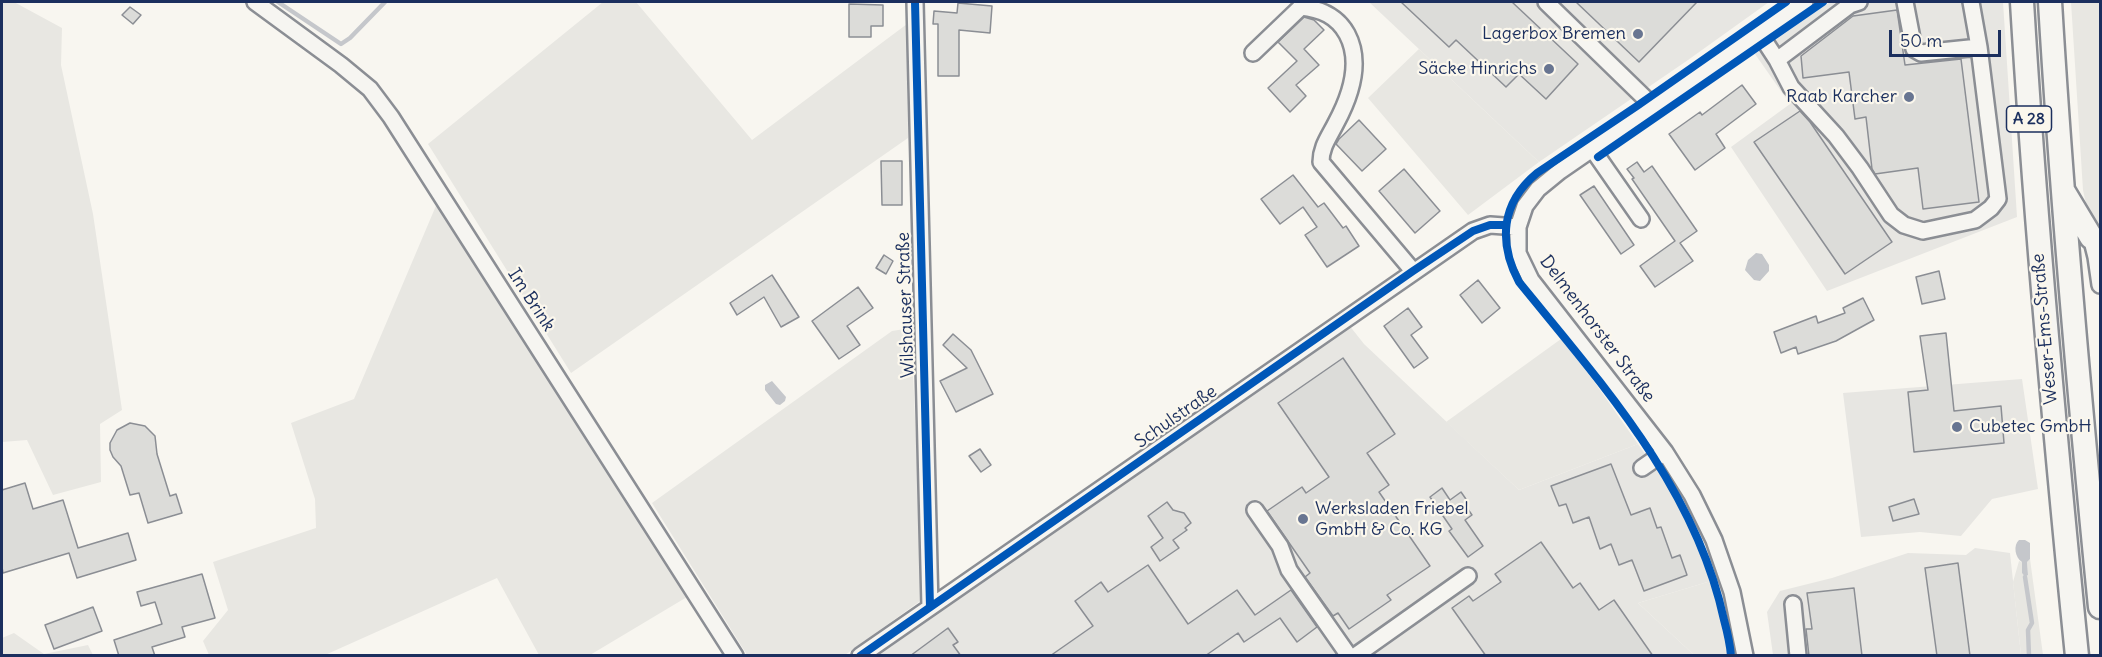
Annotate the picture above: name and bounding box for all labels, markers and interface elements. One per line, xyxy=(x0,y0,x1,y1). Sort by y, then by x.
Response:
scale bar xyxy=(1892,18,2004,56)
place label: Lagerbox Bremen xyxy=(1482,23,1626,45)
marker: Lagerbox Bremen xyxy=(1631,27,1645,41)
text: 50 m xyxy=(1900,29,1942,52)
place label: Säcke Hinrichs xyxy=(1418,58,1537,80)
marker: Säcke Hinrichs xyxy=(1542,62,1556,76)
place label: Raab Karcher xyxy=(1786,86,1897,108)
marker: Raab Karcher xyxy=(1902,90,1916,104)
road number: A 28 xyxy=(2006,106,2052,132)
street label: Wilshauser Straße xyxy=(893,232,919,378)
street label: Delmenhorster Straße xyxy=(1535,251,1659,407)
street label: Weser-Ems-Straße xyxy=(2028,253,2062,405)
street label: Im Brink xyxy=(503,265,559,335)
street label: Schulstraße xyxy=(1131,381,1221,453)
place label: Cubetec GmbH xyxy=(1969,416,2091,438)
marker: Cubetec GmbH xyxy=(1950,420,1964,434)
place label: Werksladen Friebel GmbH & Co. KG xyxy=(1315,498,1468,540)
marker: Werksladen Friebel GmbH & Co. KG xyxy=(1296,512,1310,526)

